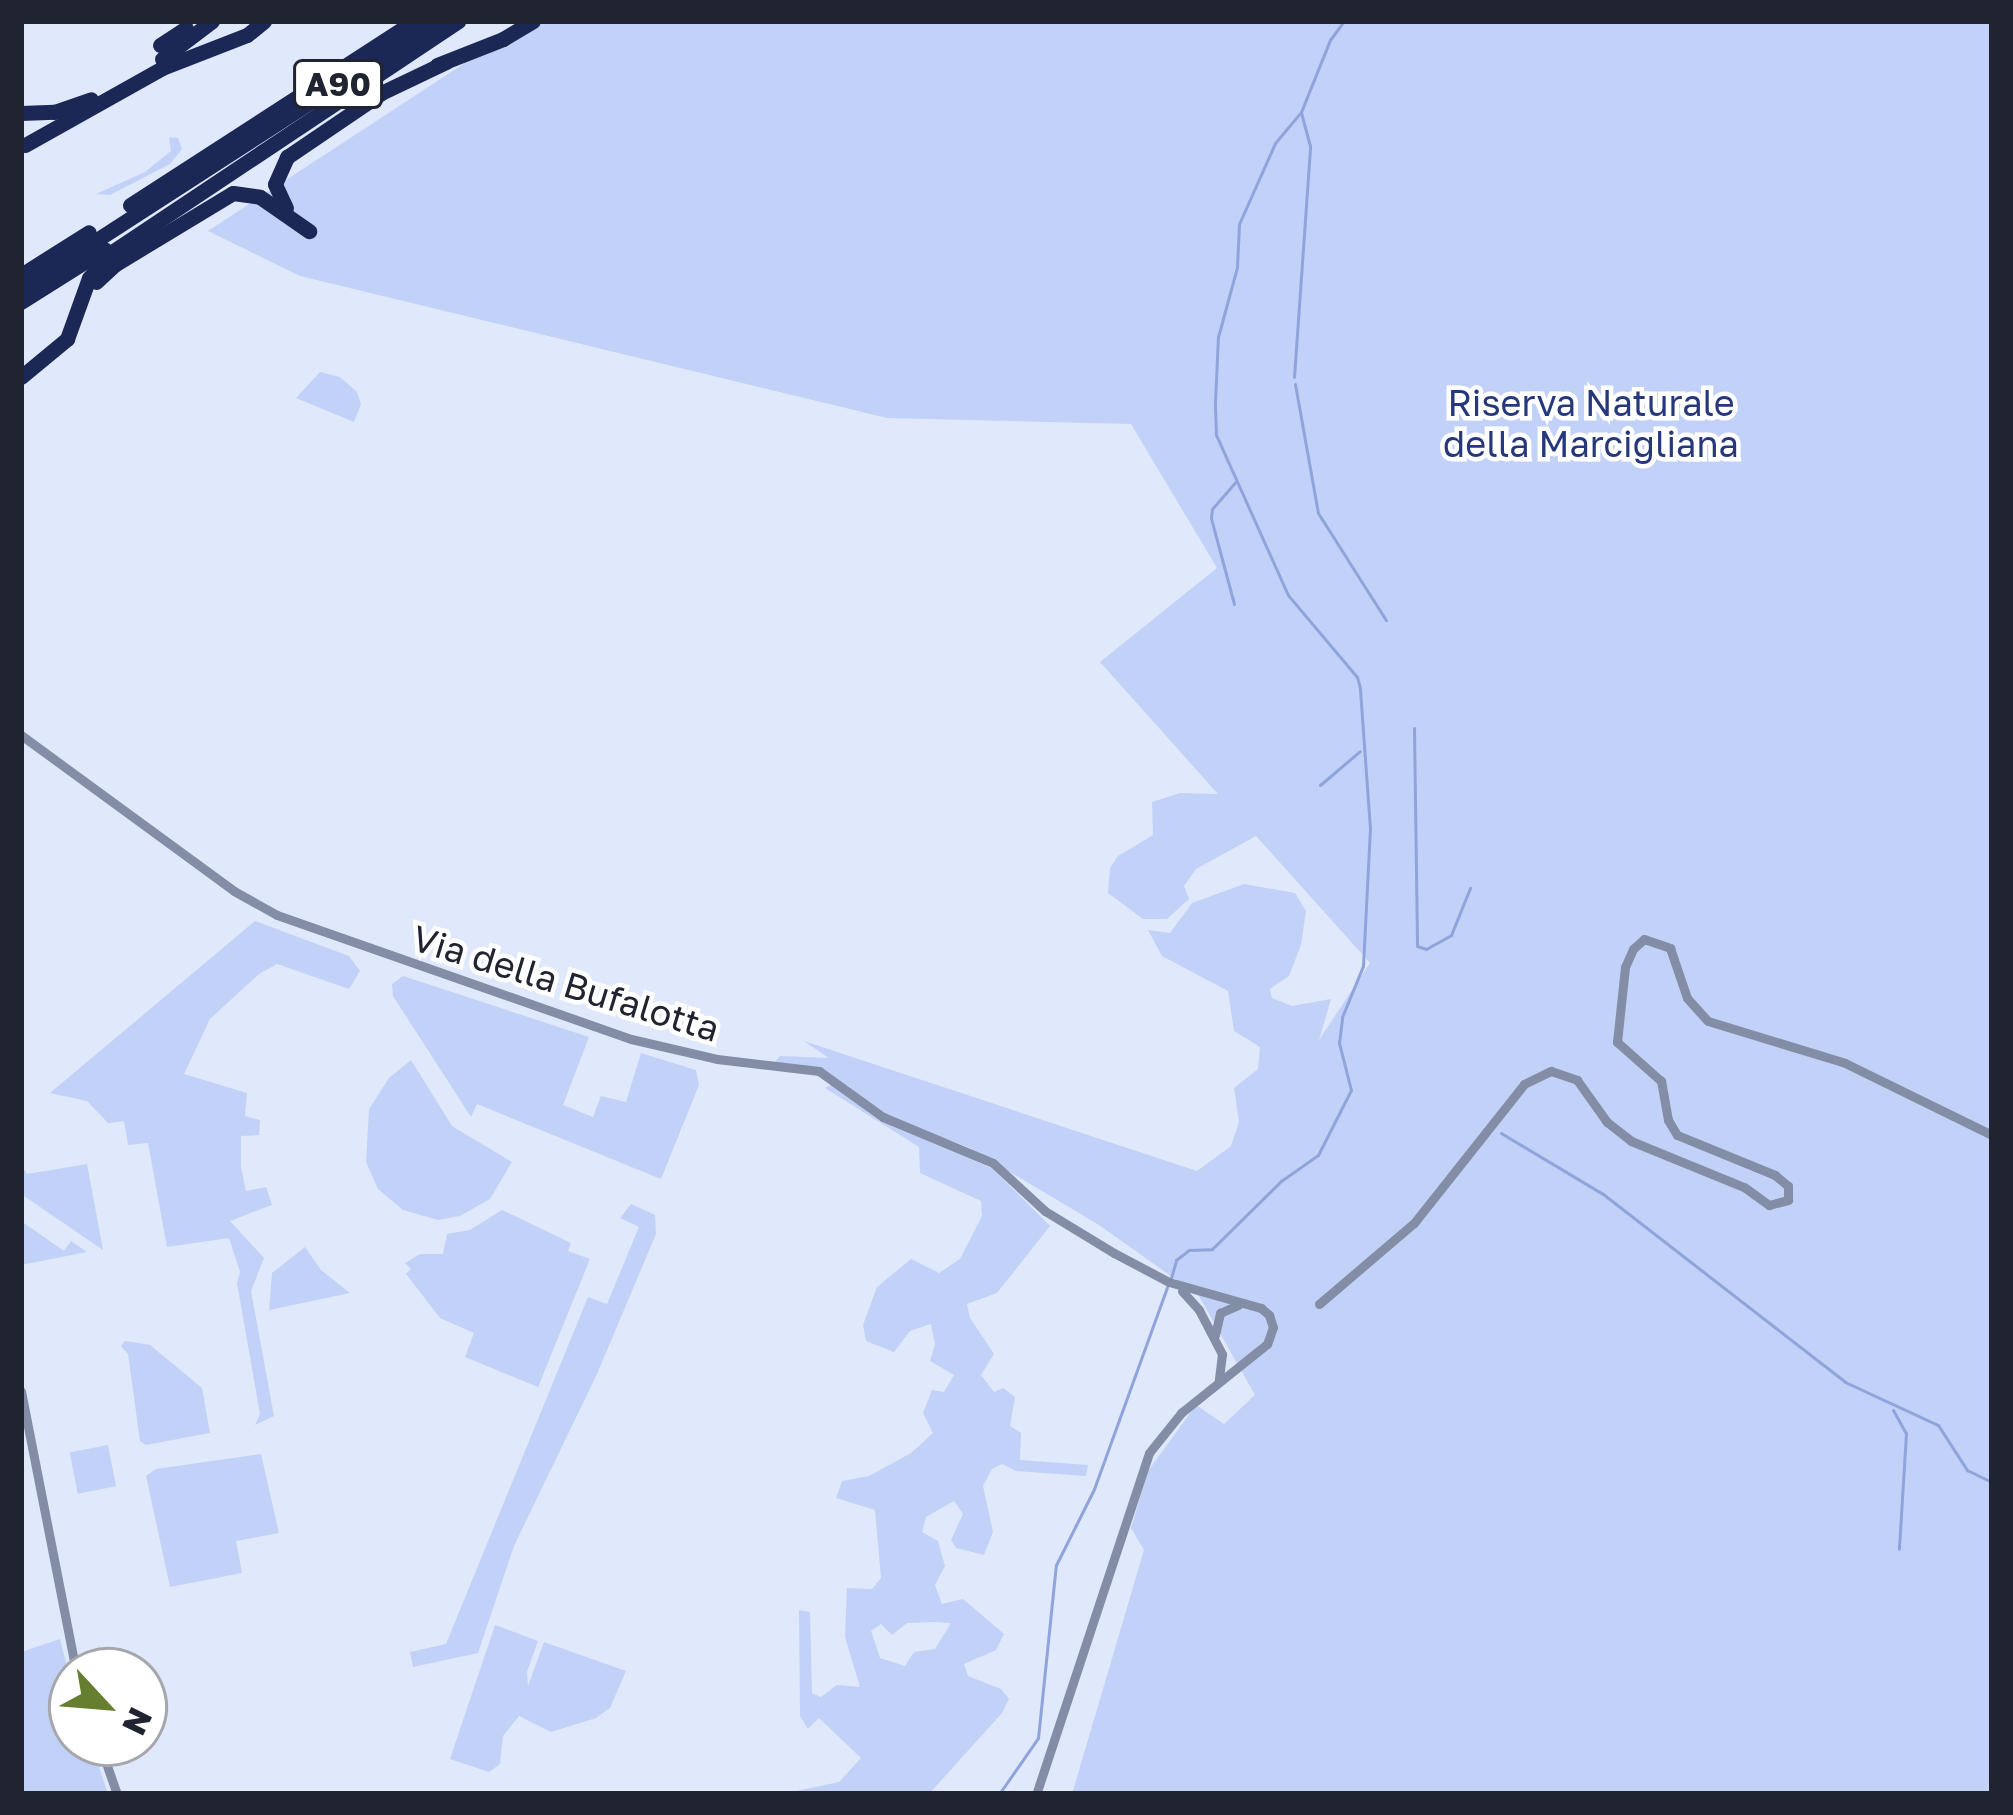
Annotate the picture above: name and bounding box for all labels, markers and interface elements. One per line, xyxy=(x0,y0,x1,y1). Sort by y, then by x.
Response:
road number: A90 xyxy=(293,57,383,111)
park label: Riserva Naturale della Marcigliana xyxy=(1443,380,1739,465)
street label: Via della Bufalotta xyxy=(407,916,725,1050)
north arrow xyxy=(48,1647,168,1767)
text: N xyxy=(115,1702,161,1742)

